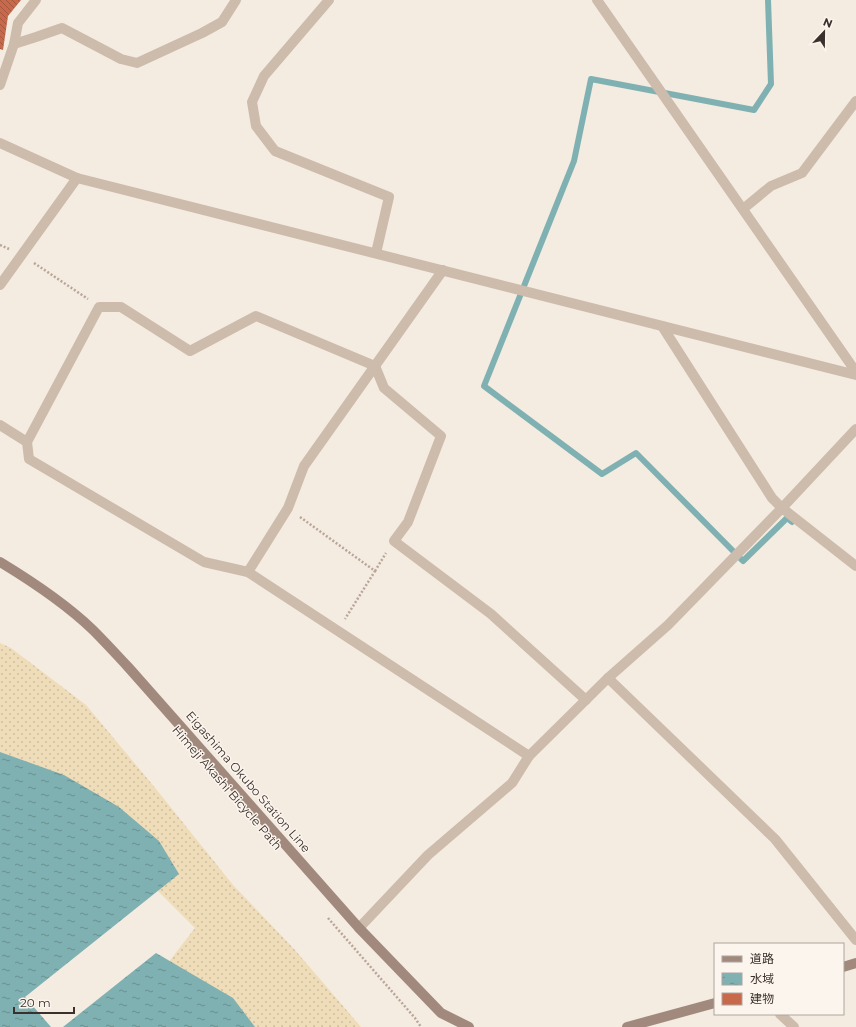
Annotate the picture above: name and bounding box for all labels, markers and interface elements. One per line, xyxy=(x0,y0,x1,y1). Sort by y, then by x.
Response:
north arrow xyxy=(804,12,844,52)
text: N xyxy=(821,15,834,31)
street label: Eigashima Okubo Station Line xyxy=(183,708,314,855)
street label: Himeji Akashi Bicycle Path xyxy=(169,722,285,853)
legend xyxy=(714,943,844,1015)
text: 道路 xyxy=(750,951,774,966)
text: 水域 xyxy=(750,971,774,986)
scale bar xyxy=(14,989,74,1015)
text: 建物 xyxy=(750,991,774,1006)
text: 20 m xyxy=(20,995,51,1010)

